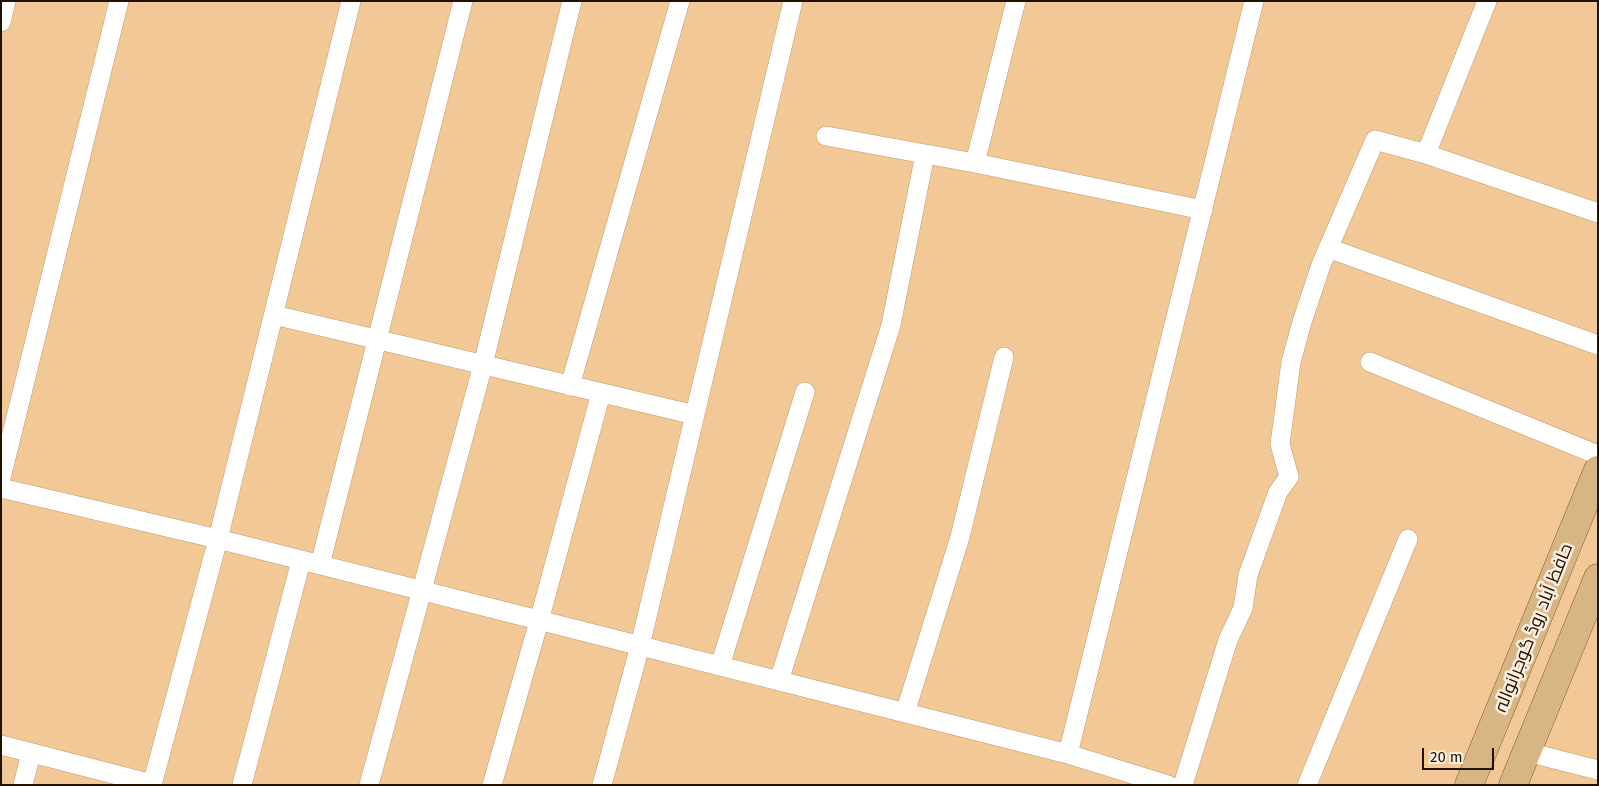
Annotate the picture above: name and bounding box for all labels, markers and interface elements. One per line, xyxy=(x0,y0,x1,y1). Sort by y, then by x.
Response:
street label: حافظ آباد روڈ گوجرانوالہ xyxy=(1490,541,1578,715)
scale bar xyxy=(1424,738,1496,770)
text: 20 m xyxy=(1430,748,1463,766)

